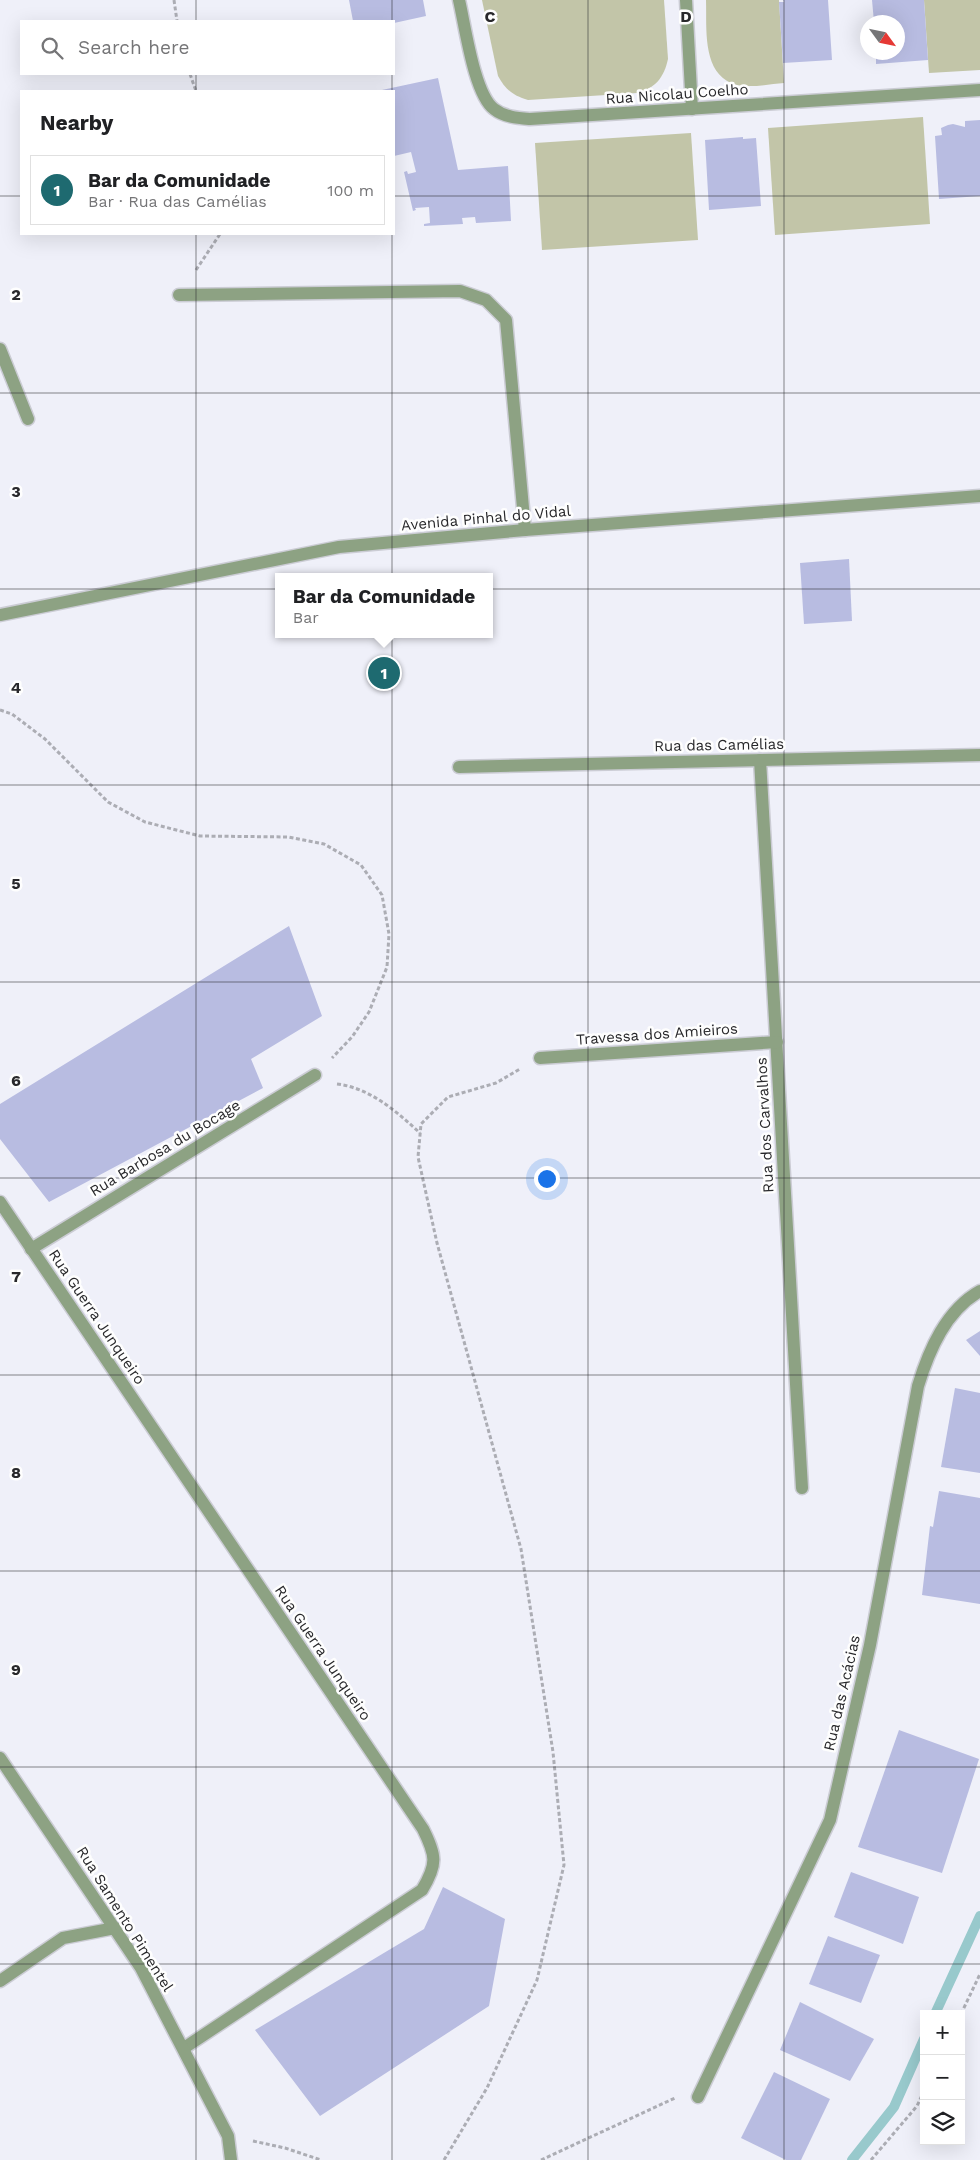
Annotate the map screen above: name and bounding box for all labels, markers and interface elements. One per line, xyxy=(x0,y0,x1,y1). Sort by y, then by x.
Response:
text: C xyxy=(485,7,496,26)
text: D xyxy=(680,7,692,26)
north arrow xyxy=(860,15,905,60)
search box xyxy=(20,20,395,75)
icon: search xyxy=(38,34,66,62)
text: Search here xyxy=(78,36,189,59)
street label: Rua Nicolau Coelho xyxy=(605,80,749,108)
text: Nearby xyxy=(40,110,113,135)
text: Bar da Comunidade xyxy=(88,169,271,192)
text: 1 xyxy=(54,181,60,200)
text: 100 m xyxy=(327,181,374,200)
text: Bar · Rua das Camélias xyxy=(88,192,267,211)
text: 2 xyxy=(11,285,21,304)
text: 3 xyxy=(11,482,21,501)
street label: Avenida Pinhal do Vidal xyxy=(400,502,572,534)
popup xyxy=(275,573,493,638)
text: Bar da Comunidade xyxy=(293,585,475,608)
text: Bar xyxy=(293,608,319,627)
pin: 1 xyxy=(368,654,400,692)
text: 4 xyxy=(11,678,21,697)
street label: Rua das Camélias xyxy=(654,735,784,755)
text: 5 xyxy=(11,874,21,893)
street label: Travessa dos Amieiros xyxy=(575,1019,739,1049)
street label: Rua dos Carvalhos xyxy=(752,1057,778,1193)
text: 6 xyxy=(11,1071,21,1090)
street label: Rua Barbosa du Bocage xyxy=(86,1096,244,1200)
your location xyxy=(534,1166,560,1192)
street label: Rua Guerra Junqueiro xyxy=(45,1246,149,1388)
text: 7 xyxy=(11,1267,21,1286)
text: 8 xyxy=(11,1463,21,1482)
street label: Rua Guerra Junqueiro xyxy=(271,1582,375,1724)
street label: Rua das Acácias xyxy=(820,1633,864,1753)
text: 9 xyxy=(11,1660,21,1679)
street label: Rua Samento Pimentel xyxy=(73,1843,177,1995)
map controls xyxy=(920,2010,965,2145)
button: + xyxy=(920,2010,965,2055)
button: − xyxy=(920,2055,965,2100)
button: layers xyxy=(920,2100,965,2145)

